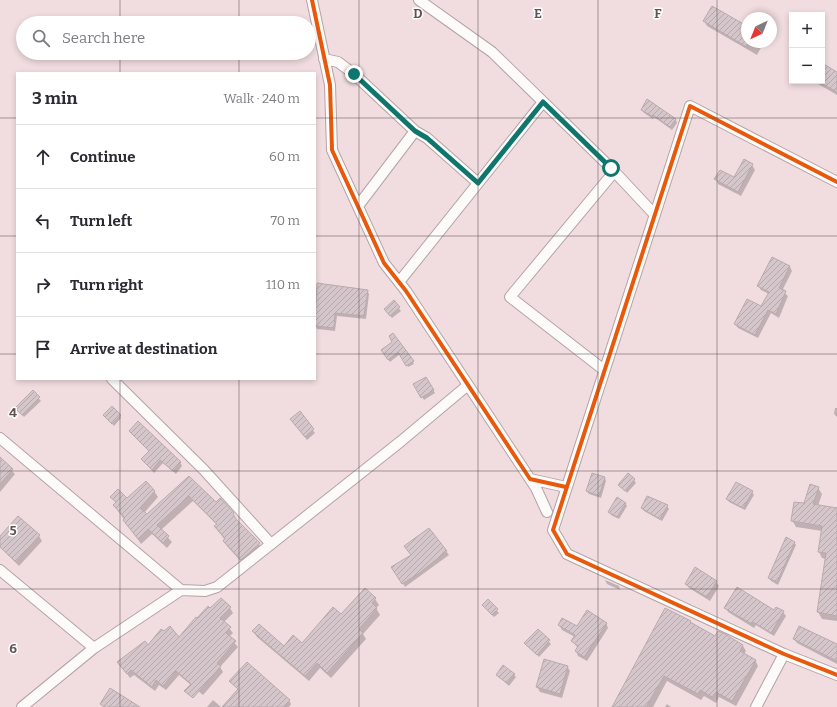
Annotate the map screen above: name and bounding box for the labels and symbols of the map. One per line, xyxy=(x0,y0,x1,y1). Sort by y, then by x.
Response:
text: D xyxy=(413,6,423,21)
text: E xyxy=(534,6,542,21)
text: F xyxy=(654,6,662,21)
north arrow xyxy=(741,12,777,48)
route end xyxy=(345,65,363,83)
route start xyxy=(602,159,620,177)
text: 4 xyxy=(9,405,17,420)
text: 5 xyxy=(9,523,17,538)
text: 6 xyxy=(9,641,17,656)

